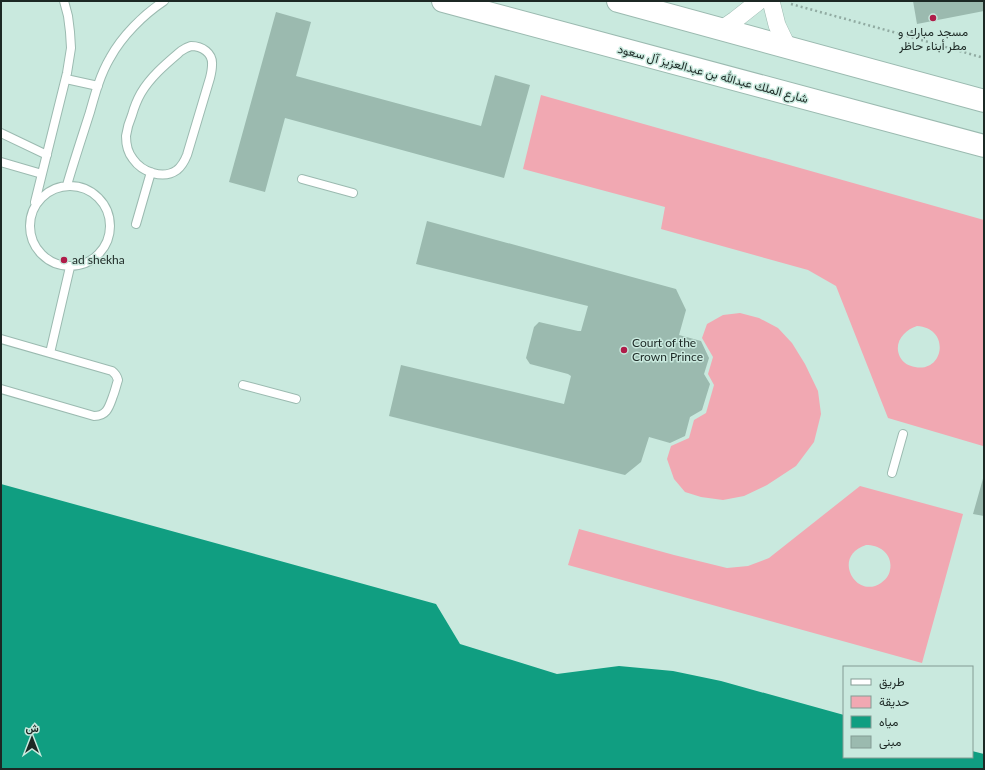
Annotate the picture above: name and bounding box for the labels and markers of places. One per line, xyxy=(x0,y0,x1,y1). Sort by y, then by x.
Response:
marker: مسجد مبارك و مطر أبناء حاظر xyxy=(928,13,938,23)
place label: مسجد مبارك و مطر أبناء حاظر xyxy=(898,24,968,54)
place label: ad shekha xyxy=(72,252,125,267)
marker: ad shekha xyxy=(59,255,69,265)
place label: Court of the Crown Prince xyxy=(632,335,703,364)
marker: Court of the Crown Prince xyxy=(619,345,629,355)

